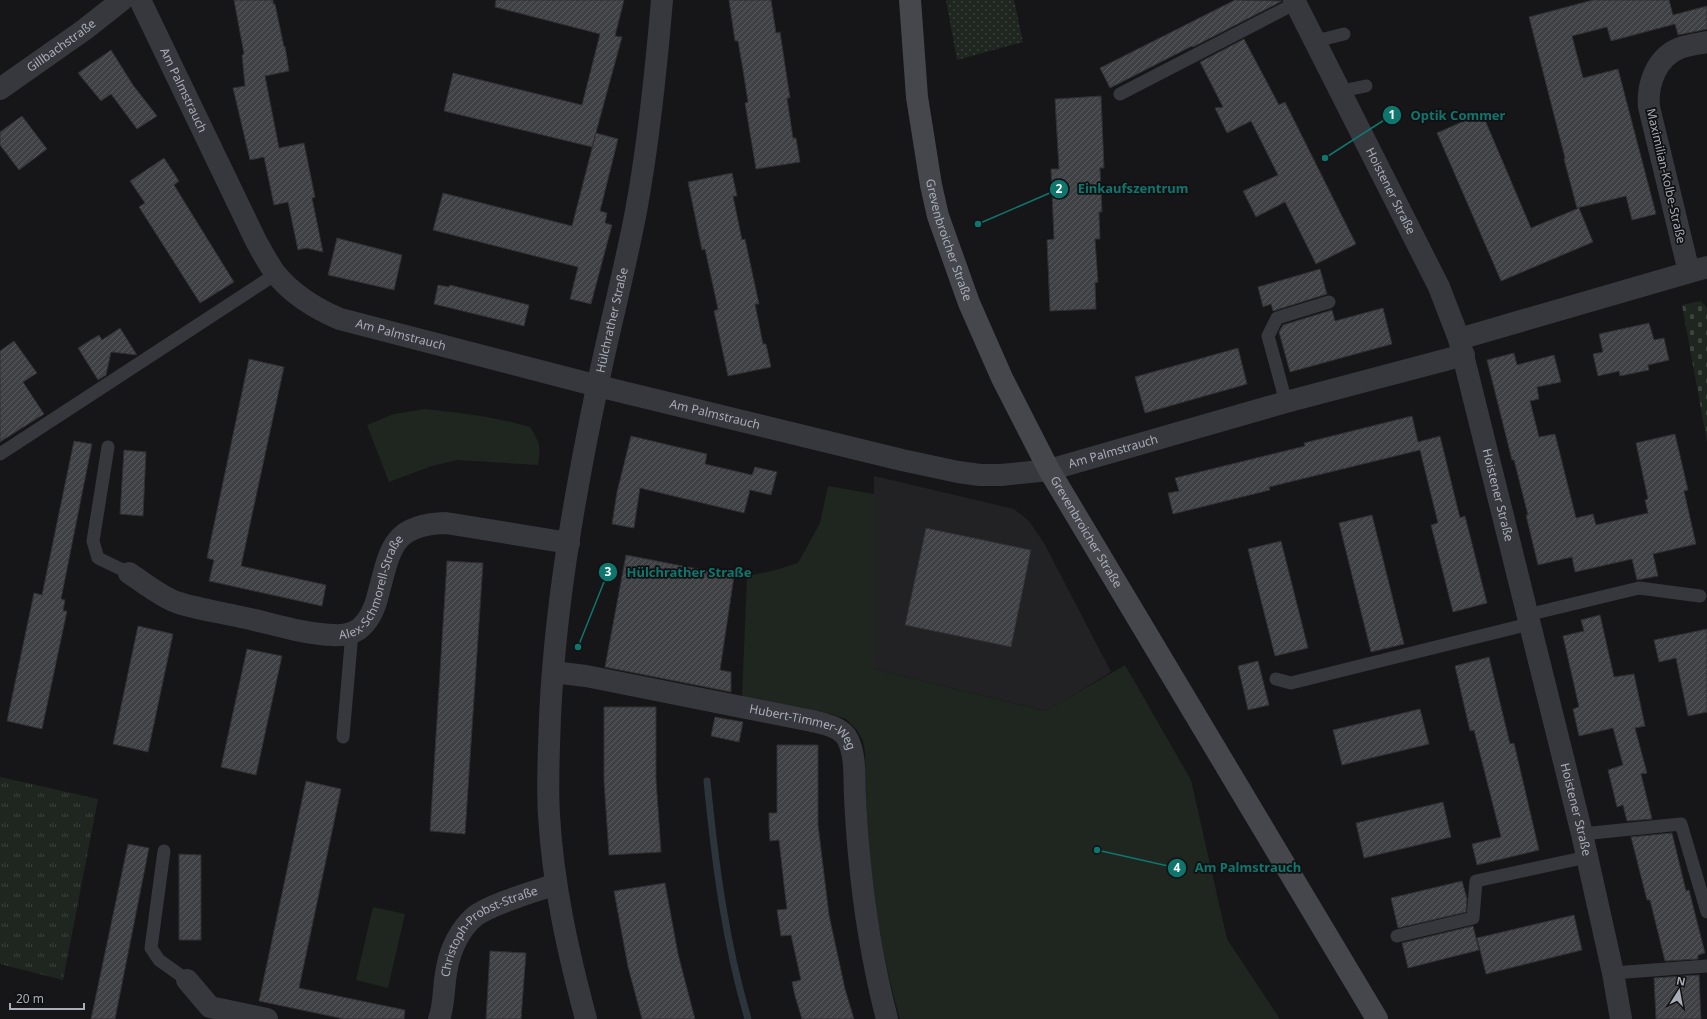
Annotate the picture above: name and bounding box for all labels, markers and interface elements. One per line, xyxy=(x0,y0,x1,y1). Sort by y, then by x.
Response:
street label: Gillbachstraße xyxy=(23,15,99,76)
street label: Am Palmstrauch xyxy=(156,45,212,135)
callout: Optik Commer xyxy=(1382,103,1513,128)
text: 1 xyxy=(1389,106,1395,123)
text: Optik Commer xyxy=(1411,106,1506,124)
street label: Maximilian-Kolbe-Straße xyxy=(1643,107,1690,245)
street label: Hoistener Straße xyxy=(1362,144,1420,237)
callout: Einkaufszentrum xyxy=(1049,176,1196,201)
street label: Grevenbroicher Straße xyxy=(922,177,977,303)
text: Einkaufszentrum xyxy=(1078,179,1188,197)
text: 2 xyxy=(1056,180,1063,197)
street label: Hülchrather Straße xyxy=(591,266,632,374)
street label: Am Palmstrauch xyxy=(354,314,448,354)
street label: Am Palmstrauch xyxy=(668,395,762,433)
street label: Am Palmstrauch xyxy=(1066,430,1160,472)
street label: Hoistener Straße xyxy=(1479,447,1518,543)
street label: Grevenbroicher Straße xyxy=(1046,473,1127,591)
street label: Alex-Schmorell-Straße xyxy=(338,531,407,643)
callout: Hülchrather Straße xyxy=(598,560,759,585)
text: 3 xyxy=(605,563,612,580)
text: Hülchrather Straße xyxy=(627,563,752,581)
street label: Hubert-Timmer-Weg xyxy=(748,700,860,752)
street label: Hoistener Straße xyxy=(1557,761,1596,858)
callout: Am Palmstrauch xyxy=(1167,855,1309,880)
text: Am Palmstrauch xyxy=(1195,858,1301,876)
text: 4 xyxy=(1174,859,1181,876)
street label: Christoph-Probst-Straße xyxy=(436,882,540,978)
north arrow xyxy=(1659,971,1699,1011)
text: N xyxy=(1675,972,1687,989)
scale bar xyxy=(10,985,84,1011)
text: 20 m xyxy=(16,990,44,1007)

